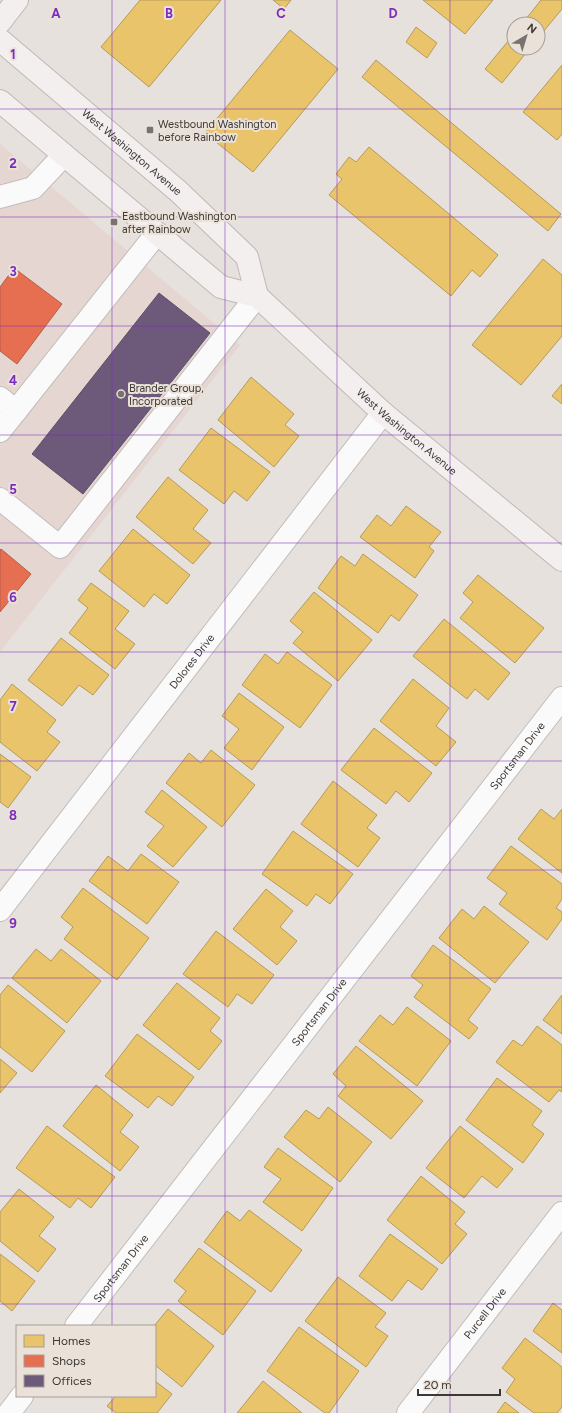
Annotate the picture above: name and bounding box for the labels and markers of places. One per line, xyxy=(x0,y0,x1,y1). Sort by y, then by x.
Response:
place label: Westbound Washington before Rainbow xyxy=(158,118,276,144)
marker: Westbound Washington before Rainbow xyxy=(145,125,155,135)
place label: Eastbound Washington after Rainbow xyxy=(122,210,236,236)
marker: Eastbound Washington after Rainbow xyxy=(109,217,119,227)
place label: Brander Group, Incorporated xyxy=(129,382,204,408)
marker: Brander Group, Incorporated xyxy=(116,389,126,399)

